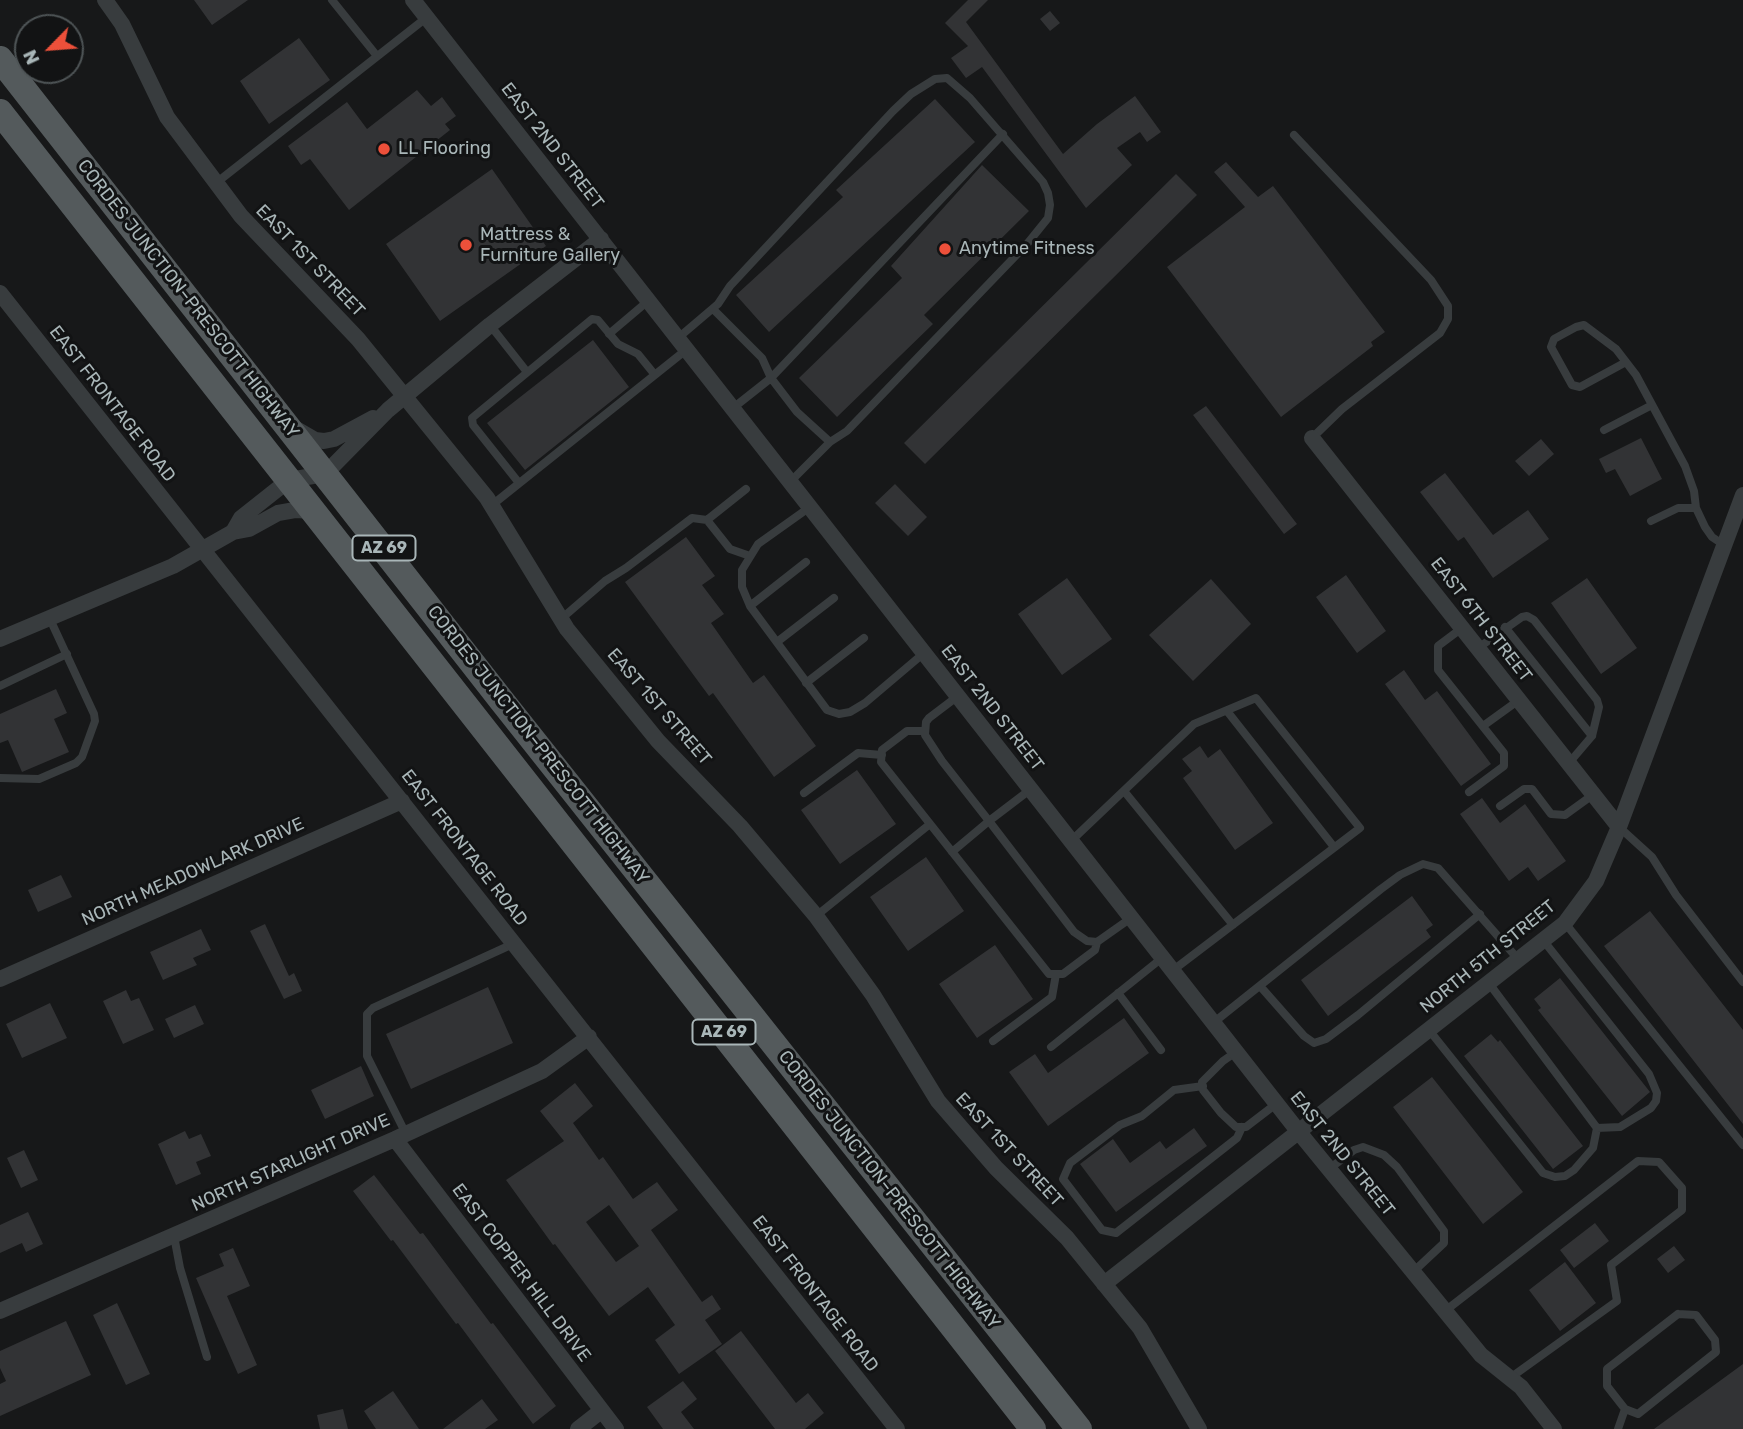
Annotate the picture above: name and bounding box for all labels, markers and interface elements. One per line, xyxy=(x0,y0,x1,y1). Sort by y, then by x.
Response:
north arrow xyxy=(14,14,84,84)
text: N xyxy=(18,46,45,68)
street label: EAST 2ND STREET xyxy=(496,79,608,213)
place label: LL Flooring xyxy=(398,138,491,160)
marker: LL Flooring xyxy=(376,141,392,157)
street label: CORDES JUNCTION–PRESCOTT HIGHWAY xyxy=(73,155,303,443)
street label: EAST 1ST STREET xyxy=(251,200,369,322)
place label: Mattress & Furniture Gallery xyxy=(480,224,620,266)
marker: Mattress & Furniture Gallery xyxy=(458,237,474,253)
place label: Anytime Fitness xyxy=(959,238,1095,260)
marker: Anytime Fitness xyxy=(937,241,953,257)
street label: EAST FRONTAGE ROAD xyxy=(44,322,180,486)
road number: AZ 69 xyxy=(352,536,416,561)
street label: EAST 6TH STREET xyxy=(1426,553,1536,687)
street label: CORDES JUNCTION–PRESCOTT HIGHWAY xyxy=(423,601,653,889)
street label: EAST 2ND STREET xyxy=(936,641,1048,775)
street label: EAST 1ST STREET xyxy=(602,644,716,770)
street label: EAST FRONTAGE ROAD xyxy=(396,766,532,930)
street label: NORTH MEADOWLARK DRIVE xyxy=(78,813,308,931)
street label: NORTH 5TH STREET xyxy=(1416,896,1560,1018)
road number: AZ 69 xyxy=(692,1020,756,1044)
street label: CORDES JUNCTION–PRESCOTT HIGHWAY xyxy=(774,1046,1004,1334)
street label: EAST 2ND STREET xyxy=(1285,1087,1399,1221)
street label: EAST 1ST STREET xyxy=(951,1089,1067,1211)
street label: NORTH STARLIGHT DRIVE xyxy=(188,1109,394,1217)
street label: EAST COPPER HILL DRIVE xyxy=(447,1180,595,1366)
street label: EAST FRONTAGE ROAD xyxy=(747,1212,883,1376)

